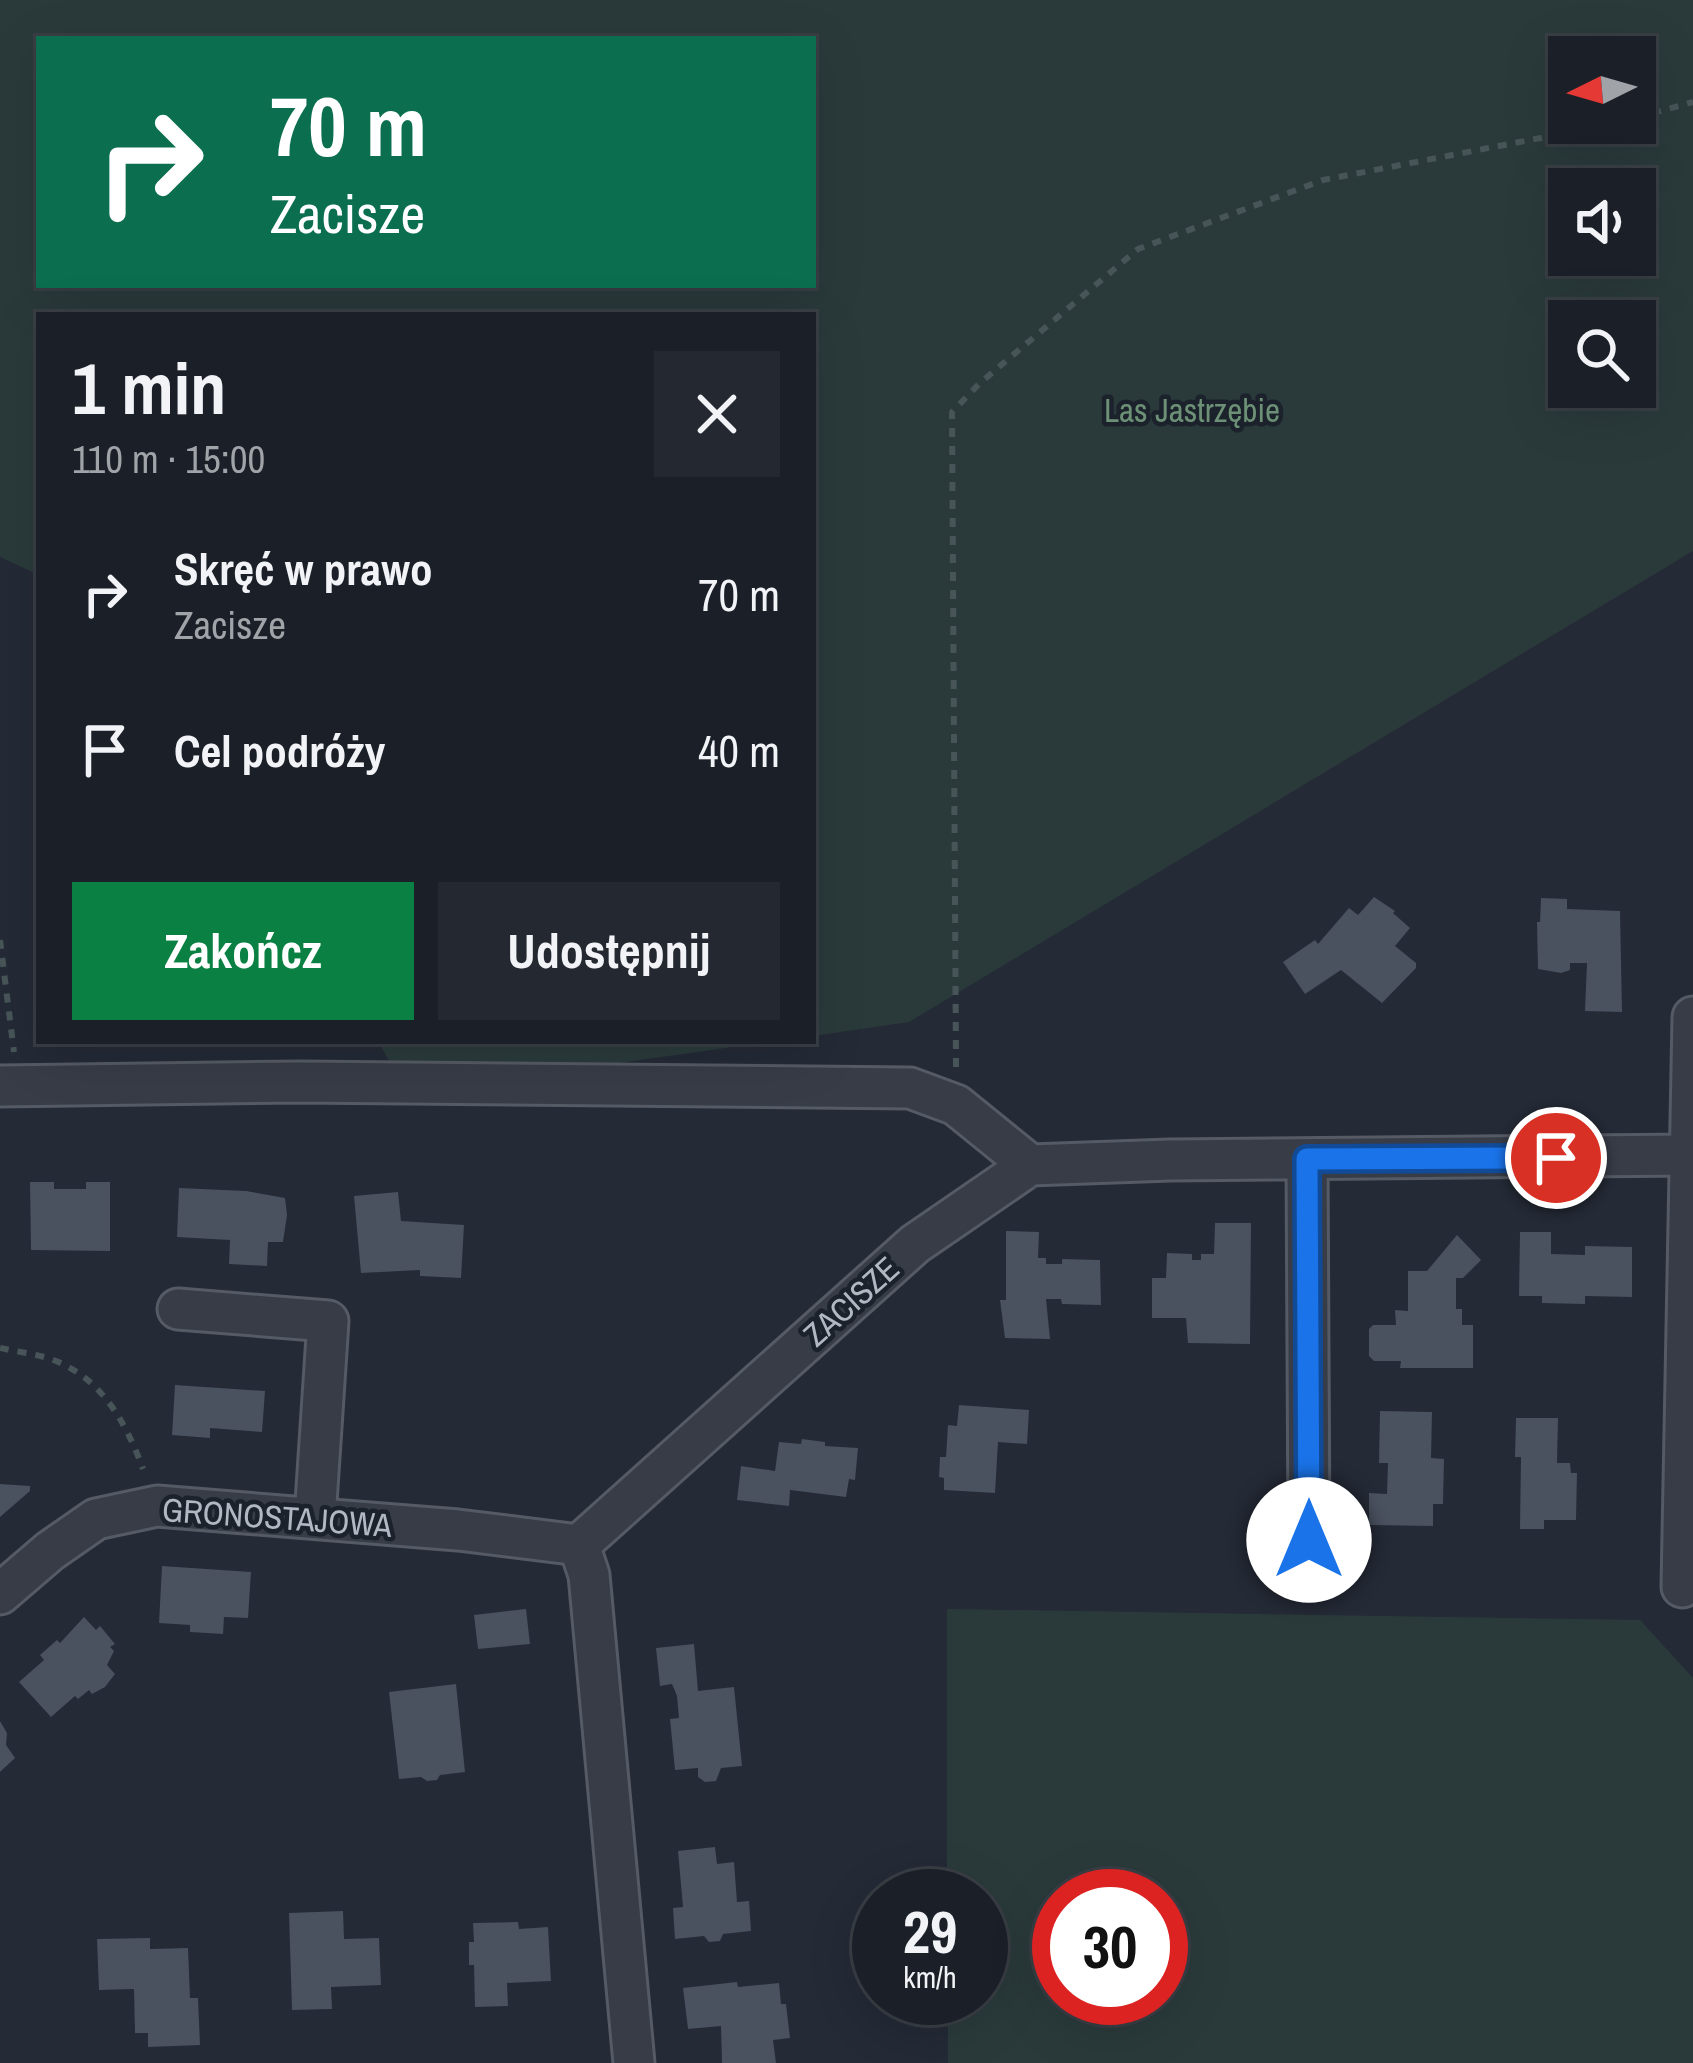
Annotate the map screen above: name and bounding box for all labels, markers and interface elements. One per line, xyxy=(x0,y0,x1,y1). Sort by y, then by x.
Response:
north arrow xyxy=(1548,36,1656,144)
map controls xyxy=(1548,36,1656,408)
text: 70 m xyxy=(270,69,427,182)
icon: right xyxy=(72,84,228,240)
button: sound xyxy=(1548,168,1656,276)
text: Zacisze xyxy=(270,177,425,250)
button: search xyxy=(1548,300,1656,408)
text: 1 min xyxy=(72,339,226,436)
button: close xyxy=(654,351,780,477)
park label: Las Jastrzębie xyxy=(1104,388,1280,432)
text: 110 m · 15:00 xyxy=(72,433,265,485)
text: Skręć w prawo xyxy=(174,538,432,599)
icon: right xyxy=(72,561,138,627)
text: 70 m xyxy=(698,564,780,625)
text: Zacisze xyxy=(174,599,286,651)
icon: arrive xyxy=(72,717,138,783)
text: Cel podróży xyxy=(174,720,385,781)
text: 40 m xyxy=(698,720,780,781)
button: Zakończ xyxy=(72,882,414,1020)
button: Udostępnij xyxy=(438,882,780,1020)
pin xyxy=(1505,1107,1607,1209)
icon: arrive xyxy=(1523,1125,1589,1191)
street label: ZACISZE xyxy=(794,1246,908,1356)
position arrow xyxy=(1246,1477,1372,1603)
street label: GRONOSTAJOWA xyxy=(161,1487,394,1547)
speed limit sign: 30 xyxy=(1032,1869,1188,2025)
text: 29 xyxy=(903,1891,957,1972)
text: km/h xyxy=(903,1957,957,1997)

